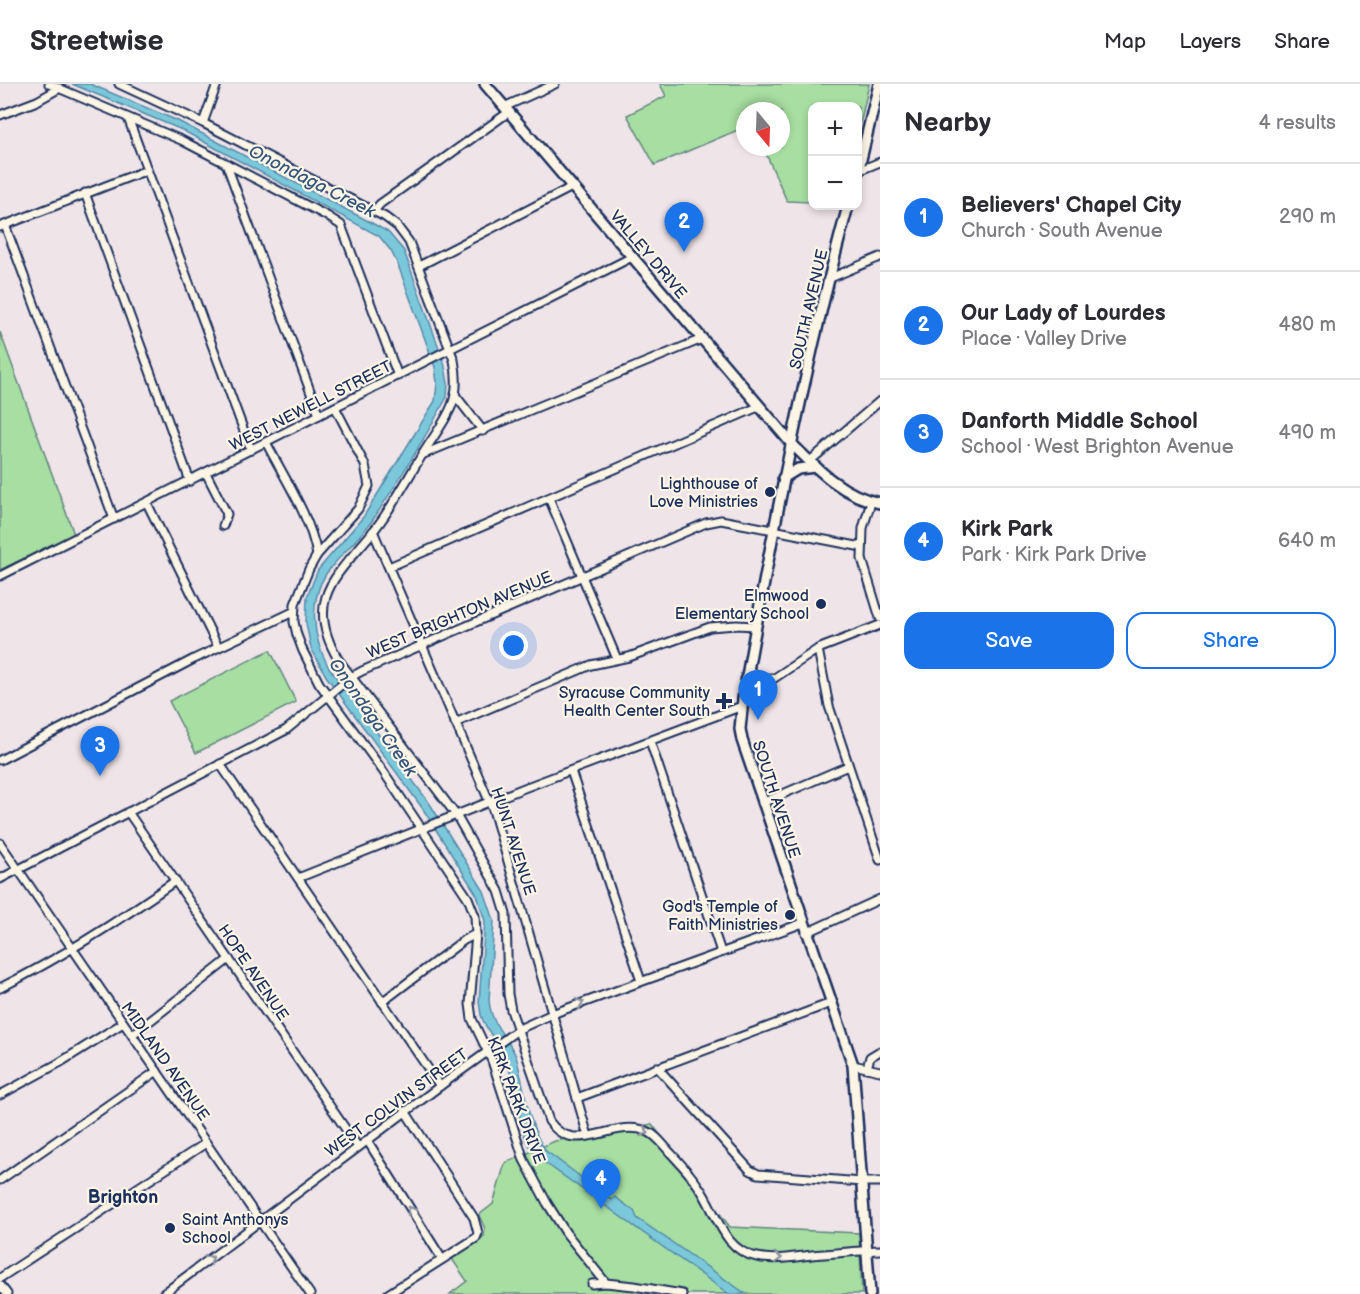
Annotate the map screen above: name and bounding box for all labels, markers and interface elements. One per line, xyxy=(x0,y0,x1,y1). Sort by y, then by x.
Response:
text: Streetwise xyxy=(30,25,163,58)
text: Map xyxy=(1104,29,1146,54)
text: Layers xyxy=(1179,29,1241,54)
text: Share xyxy=(1274,29,1330,54)
north arrow xyxy=(736,102,790,156)
map controls xyxy=(808,102,862,210)
button: + xyxy=(808,102,862,156)
text: Nearby xyxy=(904,108,991,139)
text: 4 results xyxy=(1258,111,1336,135)
water label: Onondaga Creek xyxy=(245,140,380,223)
button: − xyxy=(808,156,862,210)
text: Believers' Chapel City xyxy=(961,192,1181,219)
pin: 2 xyxy=(664,202,704,252)
text: 1 xyxy=(919,205,928,229)
text: 290 m xyxy=(1279,205,1336,229)
street label: VALLEY DRIVE xyxy=(605,207,690,303)
text: Church · South Avenue xyxy=(961,219,1163,243)
street label: SOUTH AVENUE xyxy=(786,248,832,371)
text: Our Lady of Lourdes xyxy=(961,300,1166,327)
text: 2 xyxy=(918,313,929,337)
text: 480 m xyxy=(1278,313,1336,337)
text: Place · Valley Drive xyxy=(961,327,1127,351)
street label: WEST NEWELL STREET xyxy=(226,357,395,456)
text: Danforth Middle School xyxy=(961,408,1198,435)
text: 3 xyxy=(918,421,929,445)
text: 490 m xyxy=(1279,421,1336,445)
text: School · West Brighton Avenue xyxy=(961,435,1234,459)
place label: Lighthouse of Love Ministries xyxy=(649,475,758,512)
marker: Lighthouse of Love Ministries xyxy=(763,485,777,499)
text: Kirk Park xyxy=(961,516,1053,543)
text: 4 xyxy=(918,529,929,553)
text: 640 m xyxy=(1278,529,1336,553)
text: Park · Kirk Park Drive xyxy=(961,543,1147,567)
street label: WEST BRIGHTON AVENUE xyxy=(364,568,555,663)
place label: Elmwood Elementary School xyxy=(675,587,809,624)
marker: Elmwood Elementary School xyxy=(814,597,828,611)
button: Save xyxy=(904,612,1114,669)
button: Share xyxy=(1126,612,1336,669)
your location xyxy=(499,631,528,660)
water label: Onondaga Creek xyxy=(324,654,422,781)
pin: 1 xyxy=(738,670,777,720)
place label: Syracuse Community Health Center South xyxy=(559,684,711,721)
marker: Syracuse Community Health Center South xyxy=(715,692,733,710)
pin: 3 xyxy=(80,726,120,776)
street label: SOUTH AVENUE xyxy=(748,738,804,861)
street label: HUNT AVENUE xyxy=(486,785,539,898)
place label: God's Temple of Faith Ministries xyxy=(662,898,778,935)
marker: God's Temple of Faith Ministries xyxy=(783,908,797,922)
street label: HOPE AVENUE xyxy=(214,921,292,1025)
one-way arrow xyxy=(574,998,585,1011)
street label: MIDLAND AVENUE xyxy=(117,999,213,1125)
street label: KIRK PARK DRIVE xyxy=(483,1034,549,1167)
street label: WEST COLVIN STREET xyxy=(322,1045,472,1161)
one-way arrow xyxy=(638,1125,649,1137)
pin: 4 xyxy=(582,1160,620,1209)
district label: Brighton xyxy=(88,1187,158,1208)
one-way arrow xyxy=(406,1206,418,1216)
place label: Saint Anthonys School xyxy=(182,1211,288,1248)
marker: Saint Anthonys School xyxy=(163,1221,177,1235)
one-way arrow xyxy=(774,1252,783,1264)
one-way arrow xyxy=(203,1255,214,1266)

